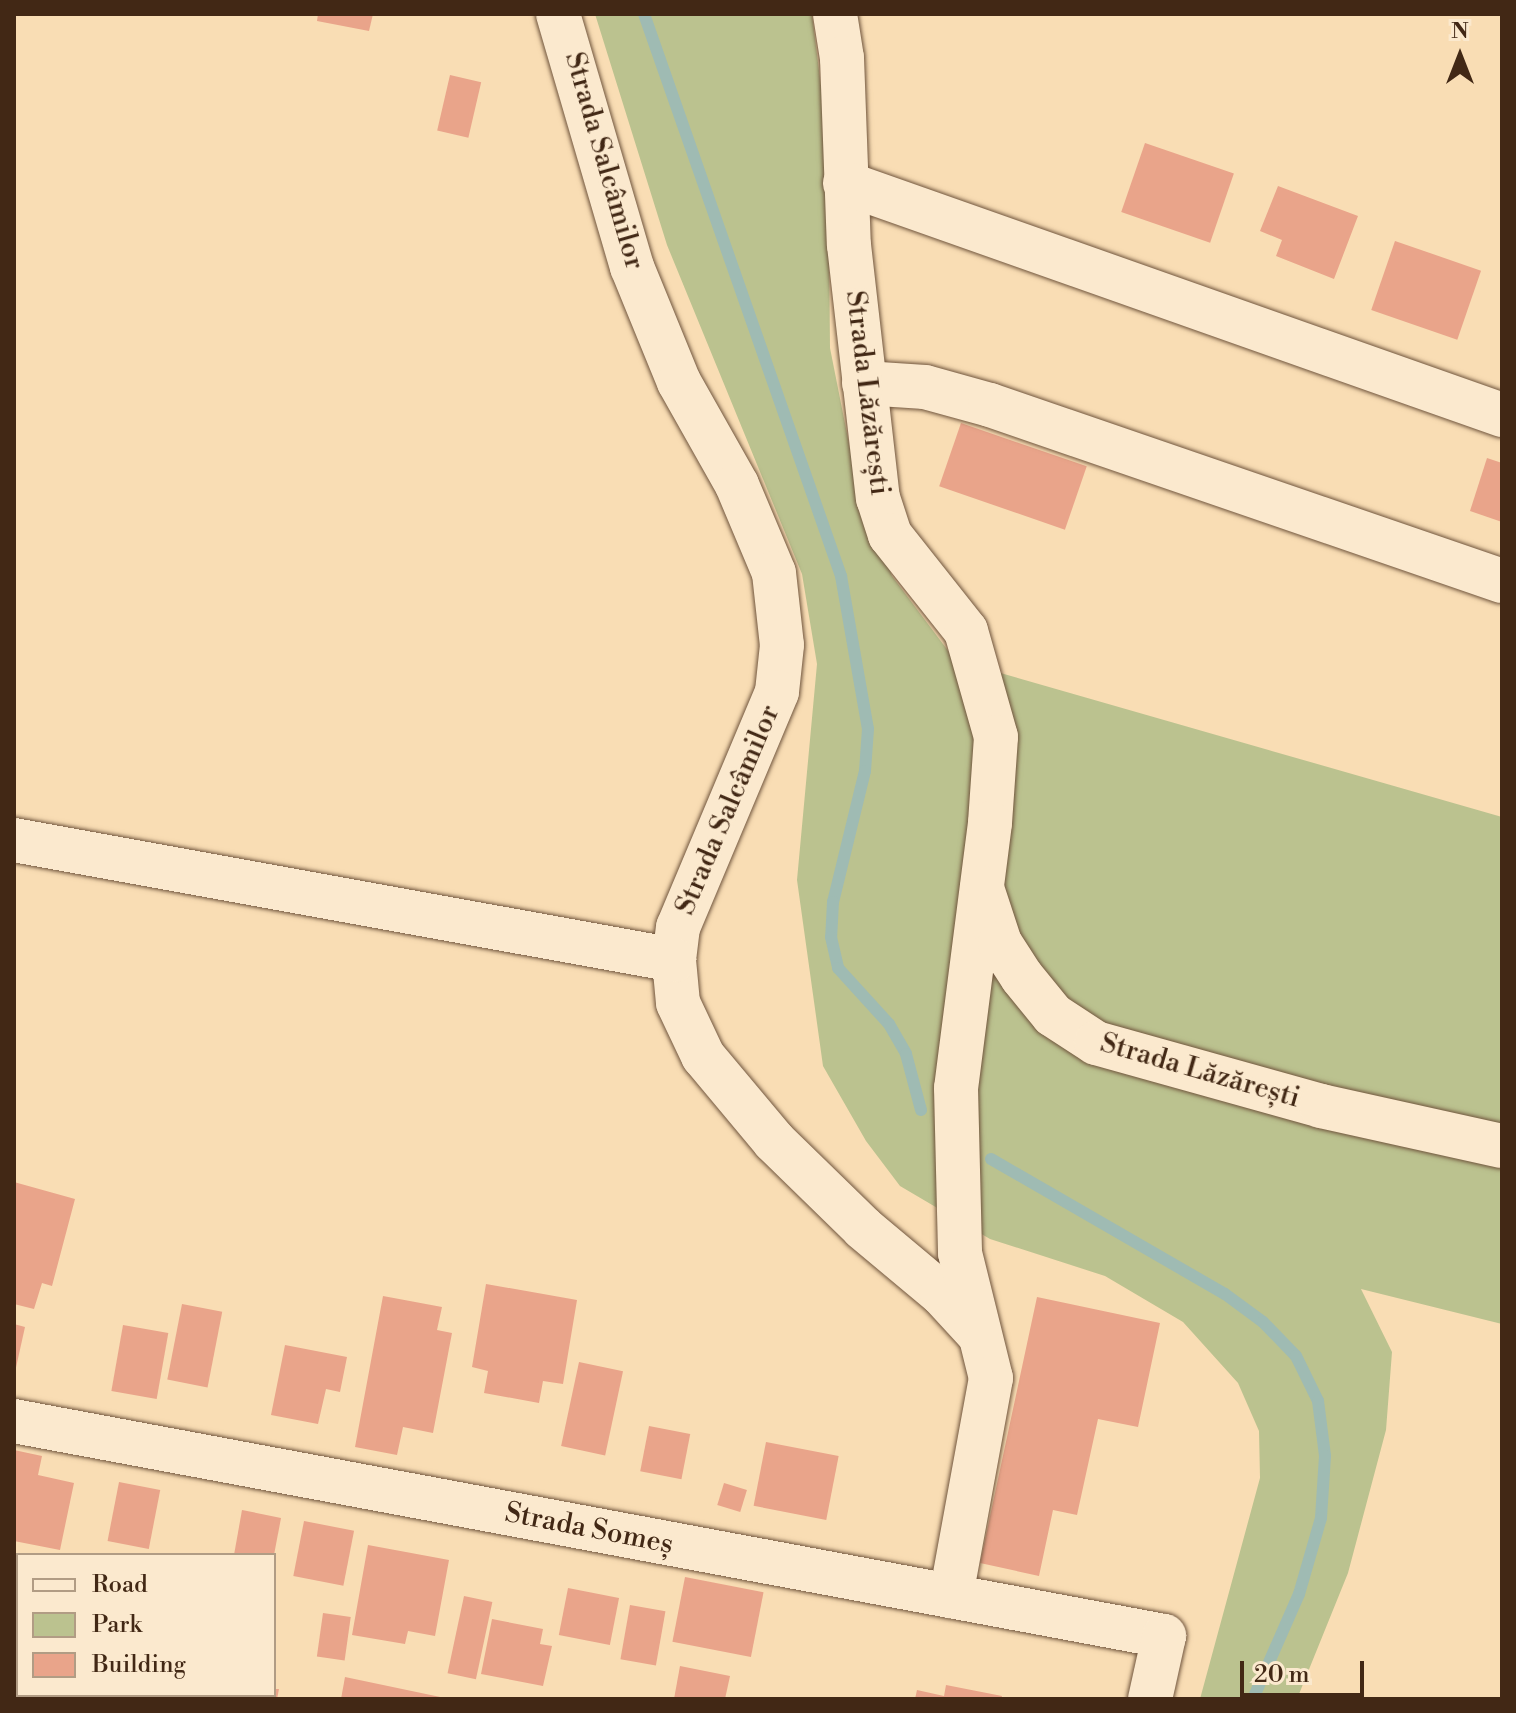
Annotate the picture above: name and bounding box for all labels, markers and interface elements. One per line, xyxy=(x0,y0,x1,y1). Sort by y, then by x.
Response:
north arrow xyxy=(1420,16,1500,96)
text: N xyxy=(1451,18,1469,45)
street label: Strada Salcâmilor xyxy=(557,48,651,274)
street label: Strada Lăzărești xyxy=(838,289,896,497)
street label: Strada Salcâmilor xyxy=(669,700,787,920)
street label: Strada Lăzărești xyxy=(1096,1026,1304,1116)
street label: Strada Someș xyxy=(502,1496,676,1562)
legend xyxy=(16,1553,276,1697)
text: Road xyxy=(92,1570,148,1600)
text: Park xyxy=(92,1610,142,1640)
scale bar xyxy=(1244,1645,1368,1695)
text: Building xyxy=(92,1650,186,1680)
text: 20 m xyxy=(1254,1660,1310,1690)

